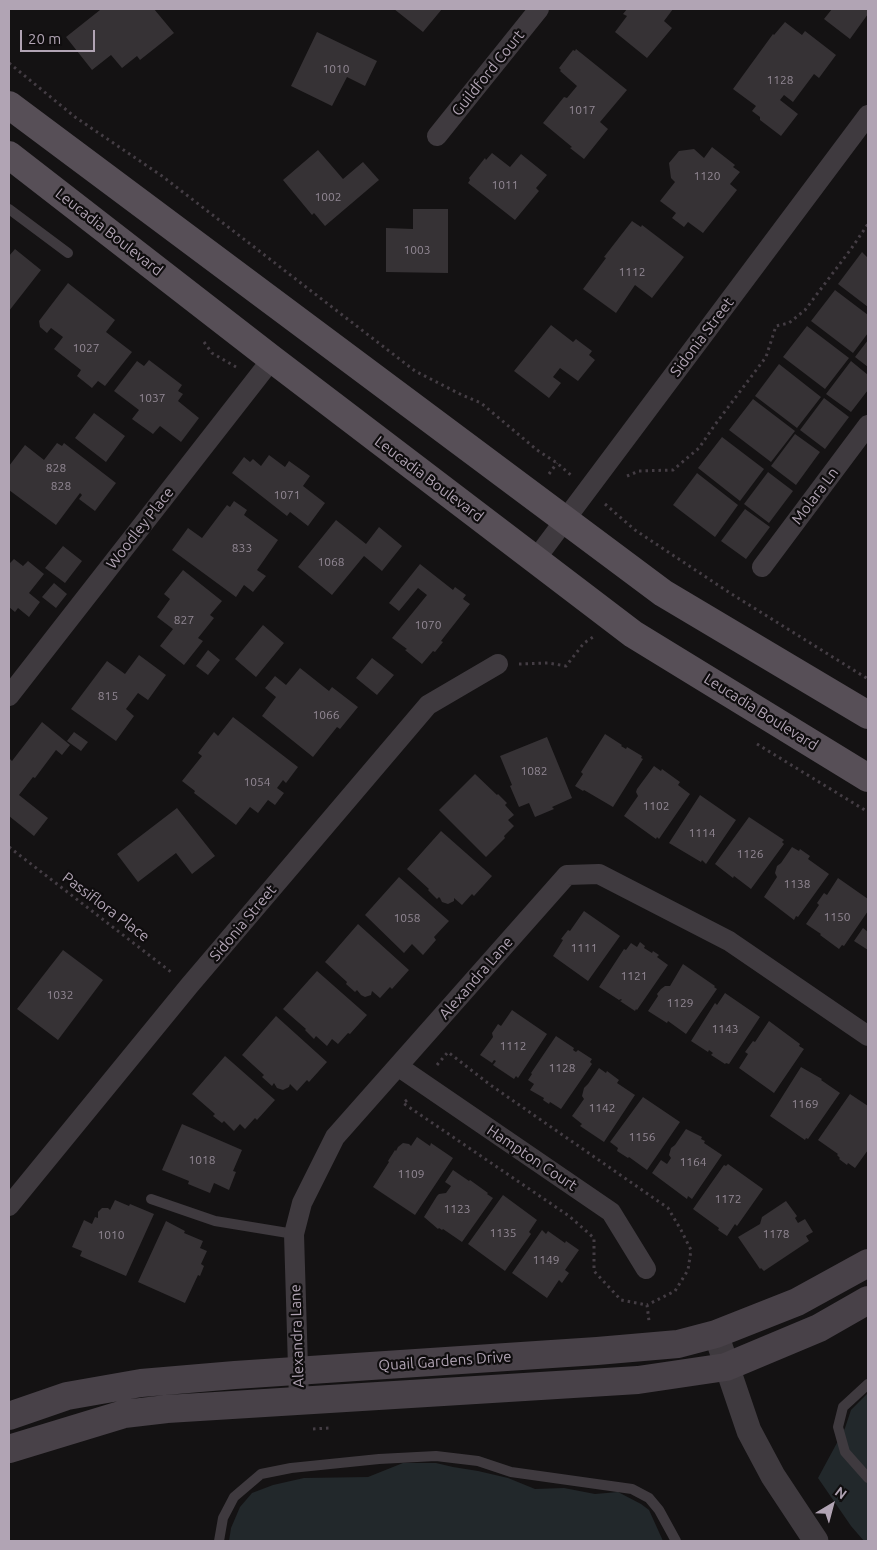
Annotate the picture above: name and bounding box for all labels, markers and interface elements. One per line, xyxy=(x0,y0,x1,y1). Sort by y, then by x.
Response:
scale bar xyxy=(22,20,98,52)
street label: Guildford Court xyxy=(448,26,528,120)
text: 20 m xyxy=(28,30,61,47)
house number: 1010 xyxy=(322,62,350,76)
house number: 1128 xyxy=(766,73,794,87)
house number: 1017 xyxy=(568,103,596,117)
house number: 1120 xyxy=(693,169,721,183)
house number: 1011 xyxy=(491,178,519,192)
street label: Leucadia Boulevard xyxy=(52,185,166,279)
house number: 1002 xyxy=(314,190,342,204)
house number: 1003 xyxy=(403,243,431,257)
house number: 1112 xyxy=(618,265,646,279)
street label: Sidonia Street xyxy=(666,294,738,380)
house number: 1027 xyxy=(72,341,100,355)
house number: 1037 xyxy=(138,391,166,405)
street label: Leucadia Boulevard xyxy=(371,432,487,526)
house number: 828 xyxy=(46,461,66,475)
street label: Molara Ln xyxy=(788,464,842,528)
house number: 828 xyxy=(51,479,71,493)
street label: Woodley Place xyxy=(103,484,177,572)
house number: 1071 xyxy=(273,488,301,502)
house number: 833 xyxy=(232,541,252,555)
house number: 1068 xyxy=(317,555,345,569)
house number: 827 xyxy=(174,613,194,627)
house number: 1070 xyxy=(414,618,442,632)
street label: Leucadia Boulevard xyxy=(701,670,821,754)
house number: 815 xyxy=(98,689,118,703)
house number: 1066 xyxy=(312,708,340,722)
house number: 1082 xyxy=(520,764,548,778)
house number: 1054 xyxy=(243,775,271,789)
house number: 1102 xyxy=(642,799,670,813)
house number: 1114 xyxy=(688,826,716,840)
house number: 1126 xyxy=(736,847,764,861)
street label: Passiflora Place xyxy=(59,868,153,946)
house number: 1138 xyxy=(783,877,811,891)
street label: Sidonia Street xyxy=(206,881,280,965)
house number: 1150 xyxy=(823,910,851,924)
house number: 1058 xyxy=(393,911,421,925)
street label: Alexandra Lane xyxy=(435,933,517,1023)
house number: 1111 xyxy=(570,941,598,955)
house number: 1121 xyxy=(620,969,648,983)
house number: 1032 xyxy=(46,988,74,1002)
house number: 1129 xyxy=(666,996,694,1010)
house number: 1143 xyxy=(711,1022,739,1036)
house number: 1112 xyxy=(499,1039,527,1053)
house number: 1128 xyxy=(548,1061,576,1075)
house number: 1169 xyxy=(791,1097,819,1111)
house number: 1142 xyxy=(588,1101,616,1115)
street label: Hampton Court xyxy=(484,1121,580,1195)
house number: 1156 xyxy=(628,1130,656,1144)
house number: 1018 xyxy=(188,1153,216,1167)
house number: 1164 xyxy=(679,1155,707,1169)
house number: 1109 xyxy=(397,1167,425,1181)
house number: 1172 xyxy=(714,1192,742,1206)
house number: 1123 xyxy=(443,1202,471,1216)
house number: 1135 xyxy=(489,1226,517,1240)
house number: 1178 xyxy=(762,1227,790,1241)
house number: 1010 xyxy=(97,1228,125,1242)
house number: 1149 xyxy=(532,1253,560,1267)
street label: Alexandra Lane xyxy=(286,1284,308,1388)
street label: Quail Gardens Drive xyxy=(378,1347,512,1375)
north arrow xyxy=(807,1480,857,1530)
text: N xyxy=(832,1483,850,1503)

